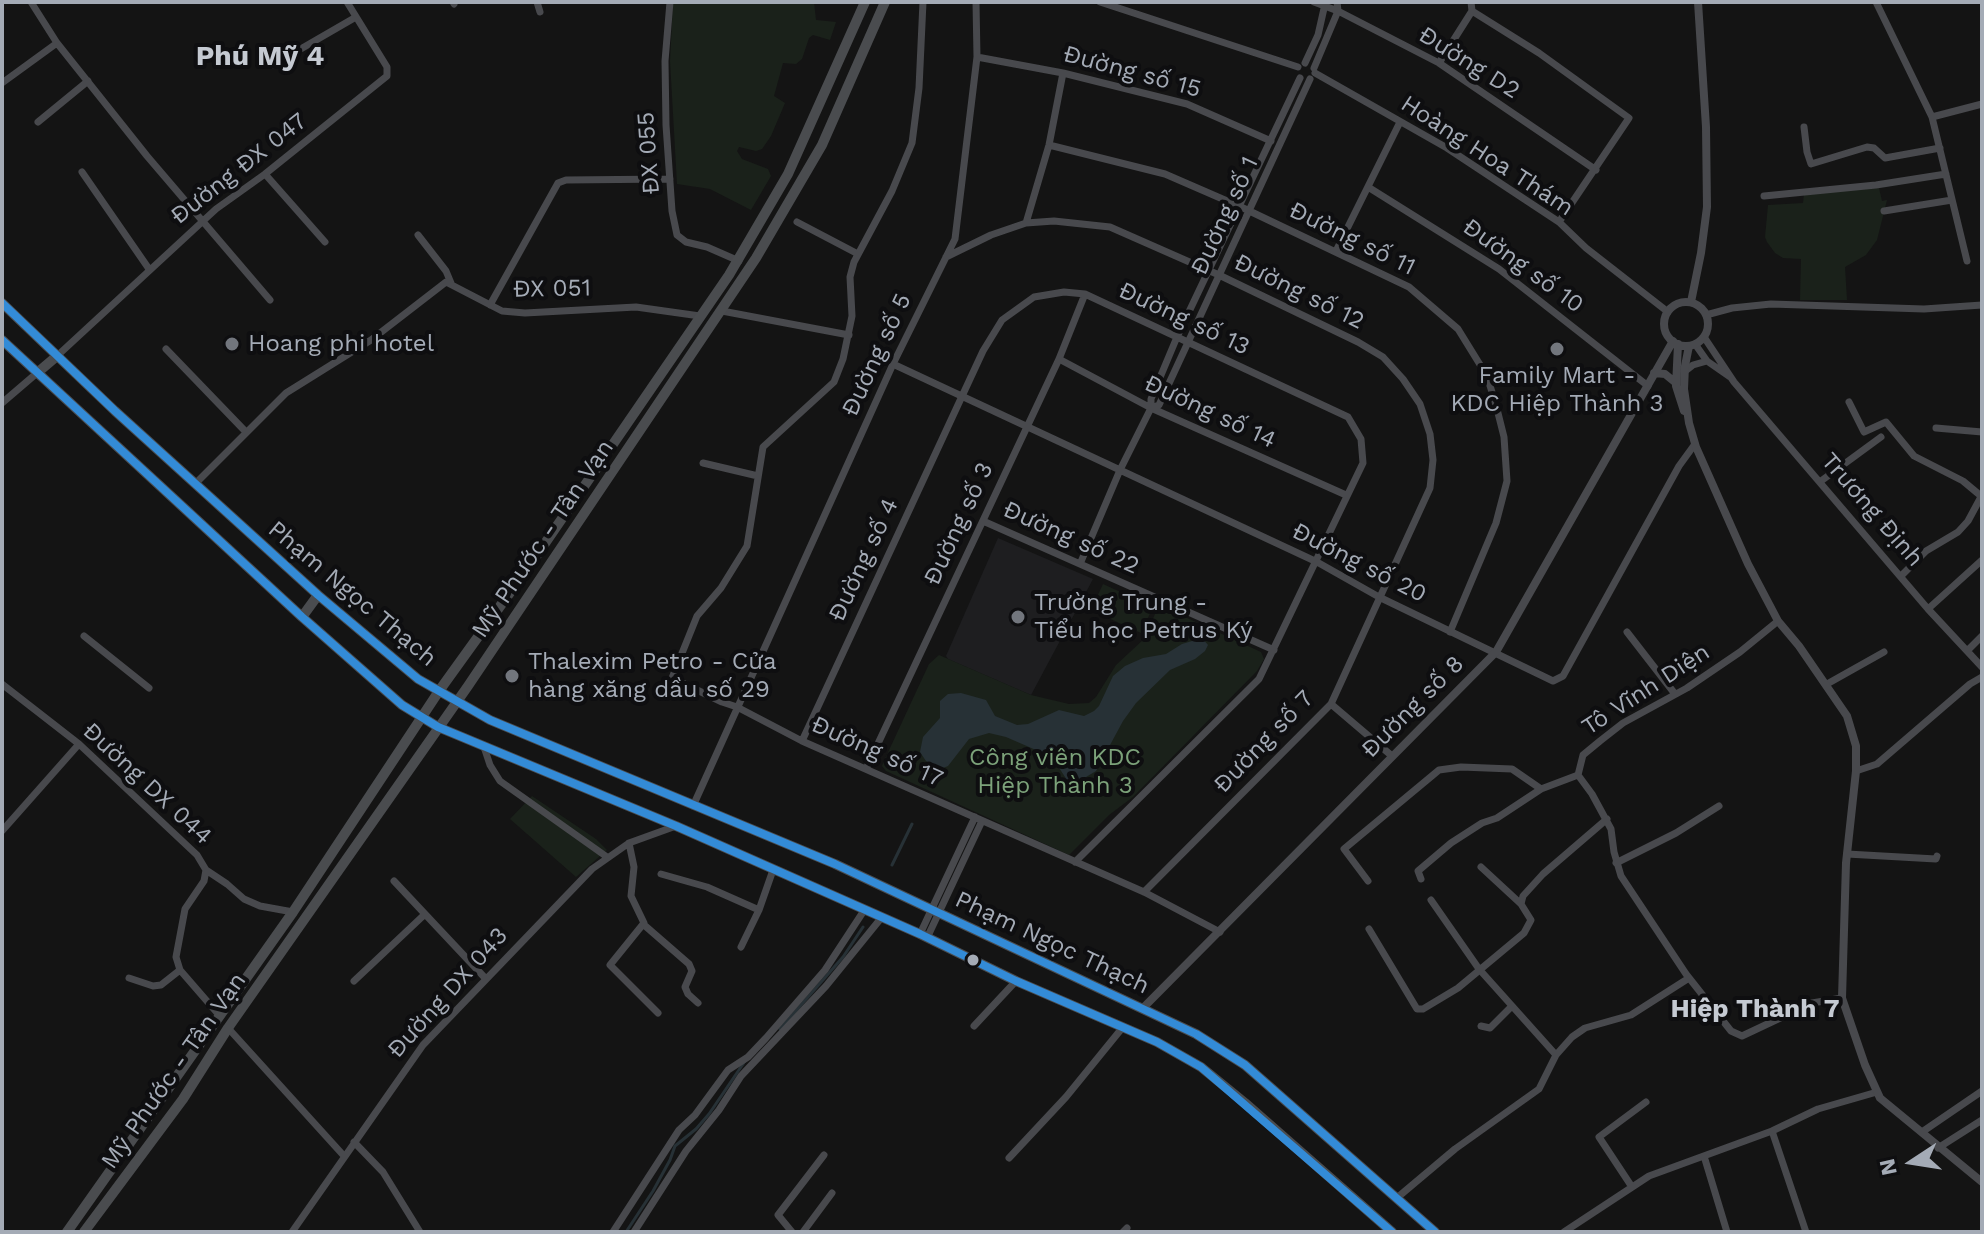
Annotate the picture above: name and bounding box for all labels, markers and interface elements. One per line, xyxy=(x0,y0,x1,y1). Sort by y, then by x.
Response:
street label: Đường D2 xyxy=(1413,21,1525,105)
district label: Phú Mỹ 4 xyxy=(196,40,324,74)
street label: Đường số 15 xyxy=(1060,40,1204,104)
street label: Hoàng Hoa Thám xyxy=(1395,89,1579,223)
street label: Đường ĐX 047 xyxy=(165,107,313,231)
street label: ĐX 055 xyxy=(632,111,666,195)
street label: Đường số 1 xyxy=(1185,152,1265,280)
street label: Đường số 11 xyxy=(1284,196,1420,282)
street label: Đường số 10 xyxy=(1457,213,1589,319)
street label: Đường số 12 xyxy=(1229,248,1369,336)
street label: ĐX 051 xyxy=(513,274,591,304)
street label: Đường số 13 xyxy=(1114,276,1254,362)
street label: Đường số 5 xyxy=(836,289,918,421)
place label: Hoang phi hotel xyxy=(248,330,434,358)
marker: Hoang phi hotel xyxy=(223,335,241,353)
marker: Family Mart - KDC Hiệp Thành 3 xyxy=(1548,340,1566,358)
place label: Family Mart - KDC Hiệp Thành 3 xyxy=(1450,362,1664,418)
street label: Đường số 14 xyxy=(1140,369,1280,455)
street label: Mỹ Phước - Tân Vạn xyxy=(466,434,620,644)
street label: Trương Định xyxy=(1815,447,1929,573)
street label: Đường số 3 xyxy=(918,458,1000,590)
street label: Đường số 4 xyxy=(823,494,905,626)
street label: Đường số 22 xyxy=(998,495,1144,581)
street label: Phạm Ngọc Thạch xyxy=(262,515,442,673)
street label: Đường số 20 xyxy=(1287,517,1431,609)
place label: Trường Trung - Tiểu học Petrus Ký xyxy=(1034,589,1253,645)
marker: Trường Trung - Tiểu học Petrus Ký xyxy=(1009,608,1027,626)
street label: Tô Vĩnh Diện xyxy=(1577,638,1715,742)
place label: Thalexim Petro - Cửa hàng xăng dầu số 29 xyxy=(528,648,777,704)
street label: Đường số 8 xyxy=(1356,650,1470,764)
marker: Thalexim Petro - Cửa hàng xăng dầu số 29 xyxy=(503,667,521,685)
street label: Đường số 7 xyxy=(1208,685,1320,799)
street label: Đường số 17 xyxy=(807,710,947,794)
street label: Đường DX 044 xyxy=(76,717,218,851)
park label: Công viên KDC Hiệp Thành 3 xyxy=(969,744,1141,800)
street label: Phạm Ngọc Thạch xyxy=(950,885,1154,1001)
street label: Đường DX 043 xyxy=(382,922,514,1064)
unlabelled marker xyxy=(965,952,981,968)
street label: Mỹ Phước - Tân Vạn xyxy=(95,967,253,1175)
district label: Hiệp Thành 7 xyxy=(1670,993,1840,1025)
north arrow xyxy=(1872,1122,1952,1202)
text: N xyxy=(1874,1157,1902,1178)

